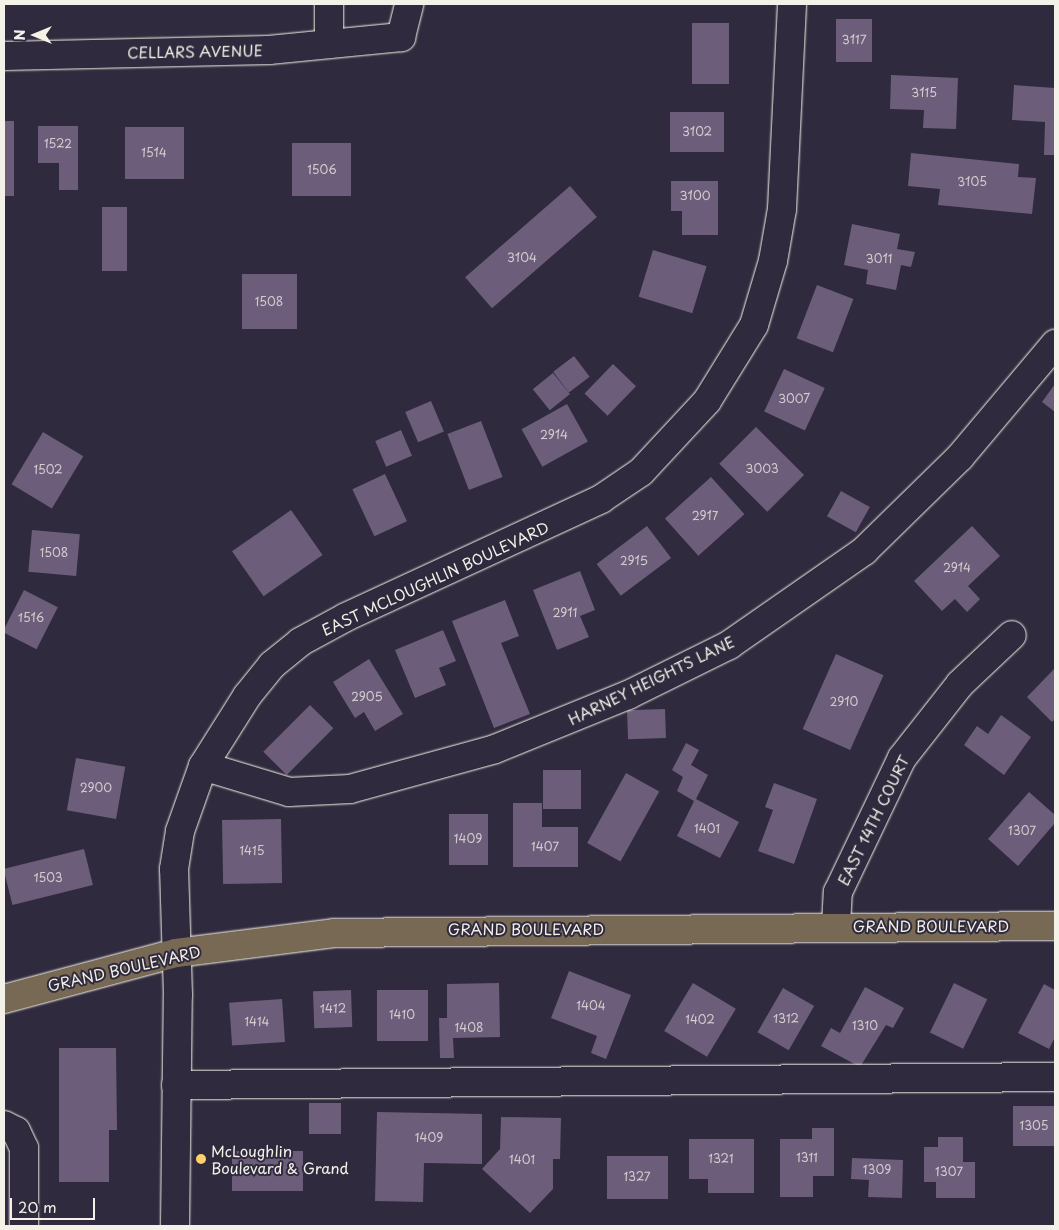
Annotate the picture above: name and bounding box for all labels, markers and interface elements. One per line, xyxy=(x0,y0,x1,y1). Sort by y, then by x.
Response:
north arrow xyxy=(10,10,60,60)
text: N xyxy=(9,29,30,41)
house number: 3117 xyxy=(841,33,867,47)
street label: CELLARS AVENUE xyxy=(127,41,263,61)
house number: 3115 xyxy=(911,86,937,100)
house number: 3102 xyxy=(682,125,712,139)
house number: 1522 xyxy=(44,137,72,151)
house number: 1514 xyxy=(141,146,167,160)
house number: 1506 xyxy=(307,163,337,177)
house number: 3105 xyxy=(957,175,987,189)
house number: 3100 xyxy=(679,189,711,203)
house number: 3104 xyxy=(507,251,537,265)
house number: 3011 xyxy=(865,252,893,266)
house number: 1508 xyxy=(255,295,283,309)
house number: 3007 xyxy=(778,392,810,406)
house number: 2914 xyxy=(540,428,568,442)
house number: 3003 xyxy=(745,462,779,476)
house number: 1502 xyxy=(33,463,63,477)
house number: 2917 xyxy=(692,509,718,523)
street label: EAST MCLOUGHLIN BOULEVARD xyxy=(318,517,552,639)
house number: 1508 xyxy=(40,546,68,560)
house number: 2915 xyxy=(620,554,648,568)
house number: 2914 xyxy=(943,561,971,575)
house number: 2911 xyxy=(553,606,577,620)
house number: 1516 xyxy=(18,611,44,625)
street label: HARNEY HEIGHTS LANE xyxy=(565,632,737,728)
house number: 2905 xyxy=(351,690,383,704)
house number: 2910 xyxy=(830,695,858,709)
street label: EAST 14TH COURT xyxy=(834,752,912,888)
house number: 2900 xyxy=(80,781,112,795)
house number: 1401 xyxy=(694,822,720,836)
house number: 1307 xyxy=(1008,824,1036,838)
house number: 1409 xyxy=(454,832,482,846)
house number: 1407 xyxy=(531,840,559,854)
house number: 1415 xyxy=(240,844,264,858)
house number: 1503 xyxy=(33,871,63,885)
street label: GRAND BOULEVARD xyxy=(853,917,1009,935)
street label: GRAND BOULEVARD xyxy=(448,920,604,938)
street label: GRAND BOULEVARD xyxy=(46,942,202,994)
house number: 1404 xyxy=(576,999,606,1013)
house number: 1412 xyxy=(320,1002,346,1016)
house number: 1410 xyxy=(389,1008,415,1022)
house number: 1312 xyxy=(773,1012,799,1026)
house number: 1402 xyxy=(685,1013,715,1027)
house number: 1414 xyxy=(244,1015,270,1029)
house number: 1310 xyxy=(852,1019,878,1033)
house number: 1408 xyxy=(455,1021,483,1035)
house number: 1305 xyxy=(1020,1119,1048,1133)
house number: 1409 xyxy=(415,1131,443,1145)
place label: McLoughlin Boulevard & Grand xyxy=(211,1141,350,1176)
house number: 1311 xyxy=(796,1151,818,1165)
house number: 1321 xyxy=(708,1152,734,1166)
marker: McLoughlin Boulevard & Grand xyxy=(195,1153,207,1165)
house number: 1401 xyxy=(509,1153,535,1167)
house number: 1309 xyxy=(863,1163,891,1177)
house number: 1307 xyxy=(935,1165,963,1179)
house number: 1327 xyxy=(623,1170,651,1184)
scale bar xyxy=(12,1188,98,1220)
text: 20 m xyxy=(18,1195,57,1218)

